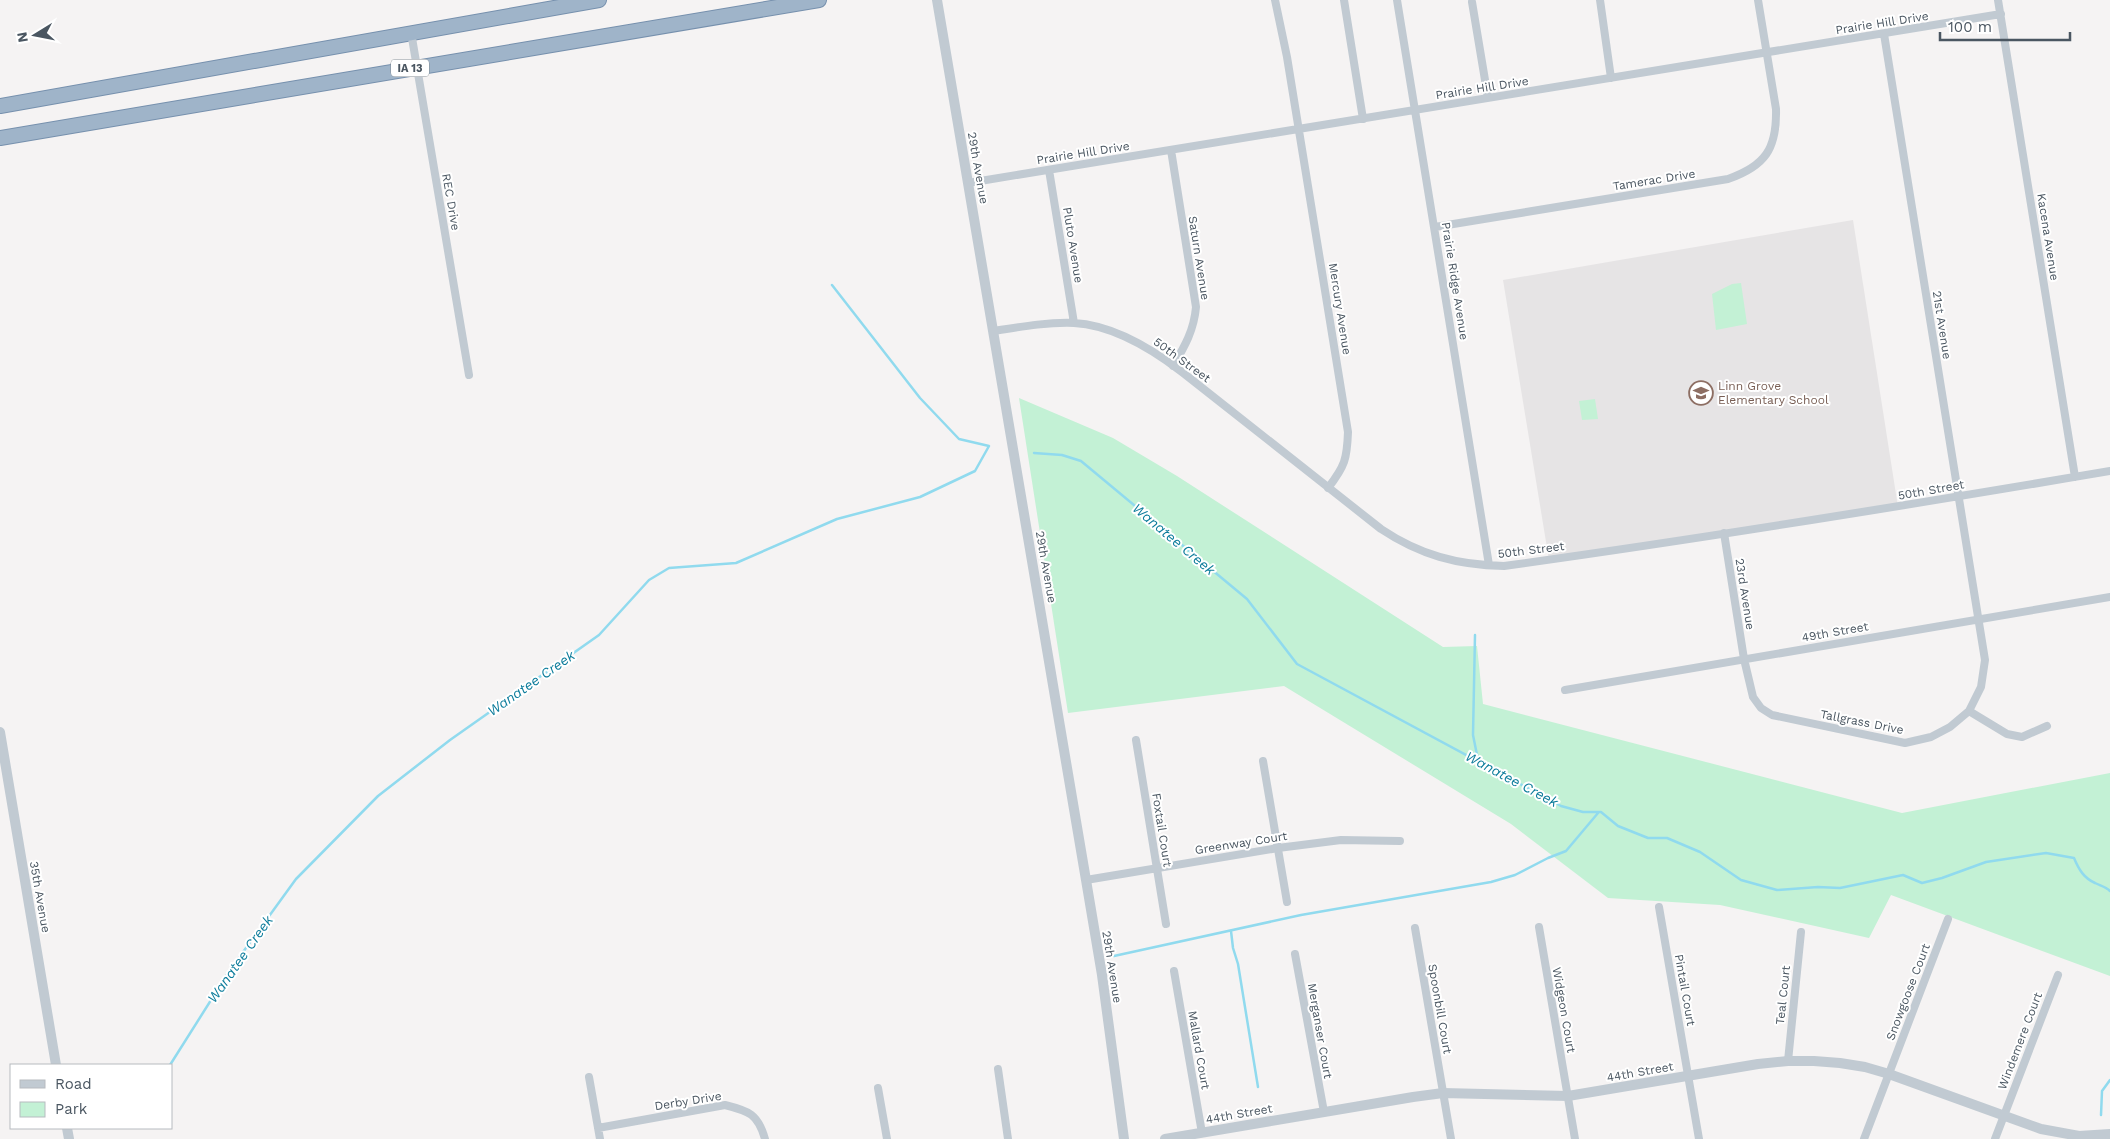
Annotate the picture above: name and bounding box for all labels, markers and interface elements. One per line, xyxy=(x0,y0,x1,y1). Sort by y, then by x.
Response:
street label: Prairie Hill Drive xyxy=(1834,9,1930,37)
north arrow xyxy=(10,10,60,60)
scale bar xyxy=(1940,10,2070,42)
text: 100 m xyxy=(1948,18,1992,36)
text: N xyxy=(13,31,31,44)
road number: IA 13 xyxy=(391,59,429,76)
street label: Prairie Hill Drive xyxy=(1434,74,1530,102)
street label: 29th Avenue xyxy=(965,131,991,205)
street label: Prairie Hill Drive xyxy=(1035,139,1131,167)
street label: Tamerac Drive xyxy=(1612,167,1696,193)
street label: REC Drive xyxy=(439,172,463,232)
street label: Kacena Avenue xyxy=(2034,192,2062,282)
street label: Pluto Avenue xyxy=(1060,206,1086,284)
street label: Saturn Avenue xyxy=(1185,215,1213,301)
street label: Prairie Ridge Avenue xyxy=(1439,221,1471,341)
street label: Mercury Avenue xyxy=(1326,262,1354,356)
street label: 21st Avenue xyxy=(1930,290,1954,360)
street label: 50th Street xyxy=(1151,335,1213,385)
place label: Linn Grove Elementary School xyxy=(1718,379,1829,407)
school or university icon: Linn Grove Elementary School xyxy=(1688,380,1714,406)
street label: 50th Street xyxy=(1897,477,1965,503)
water label: Wanatee Creek xyxy=(1129,500,1219,578)
street label: 29th Avenue xyxy=(1033,530,1059,604)
street label: 50th Street xyxy=(1497,539,1565,561)
street label: 23rd Avenue xyxy=(1732,557,1758,631)
street label: 49th Street xyxy=(1801,619,1869,645)
water label: Wanatee Creek xyxy=(484,647,578,719)
street label: Tallgrass Drive xyxy=(1819,707,1905,737)
water label: Wanatee Creek xyxy=(1463,748,1561,810)
street label: Foxtail Court xyxy=(1149,792,1175,868)
street label: Greenway Court xyxy=(1194,829,1288,857)
street label: 35th Avenue xyxy=(27,860,53,934)
water label: Wanatee Creek xyxy=(204,912,276,1006)
street label: 29th Avenue xyxy=(1099,930,1125,1004)
street label: Snowgoose Court xyxy=(1883,942,1933,1042)
street label: Pintail Court xyxy=(1672,953,1698,1027)
street label: Spoonbill Court xyxy=(1425,963,1455,1055)
street label: Teal Court xyxy=(1773,965,1793,1025)
street label: Widgeon Court xyxy=(1550,966,1578,1054)
street label: Merganser Court xyxy=(1305,982,1335,1080)
street label: Windemere Court xyxy=(1995,990,2045,1092)
street label: Mallard Court xyxy=(1185,1009,1213,1091)
street label: 44th Street xyxy=(1606,1059,1674,1085)
legend xyxy=(10,1064,172,1129)
text: Road xyxy=(55,1075,92,1093)
street label: Derby Drive xyxy=(653,1089,723,1113)
text: Park xyxy=(55,1100,88,1118)
street label: 44th Street xyxy=(1205,1101,1273,1127)

